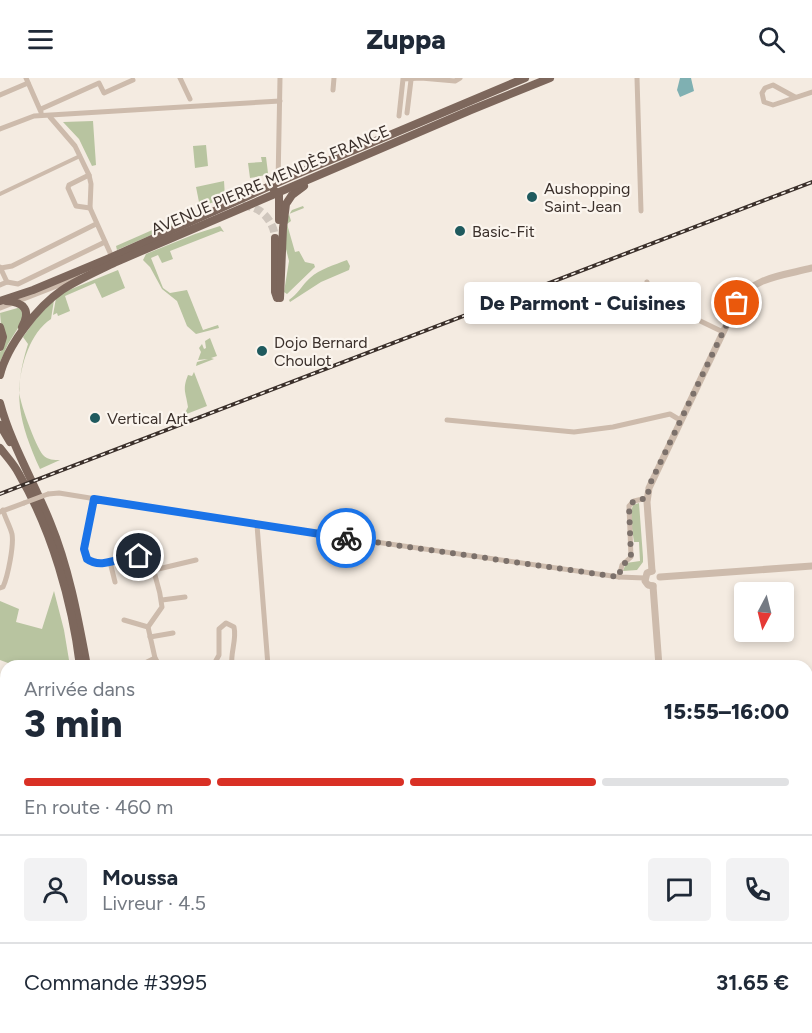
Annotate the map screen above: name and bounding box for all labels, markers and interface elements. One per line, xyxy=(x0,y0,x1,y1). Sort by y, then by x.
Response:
icon: menu xyxy=(24,23,57,56)
text: Zuppa xyxy=(366,23,446,56)
icon: search xyxy=(755,23,788,56)
street label: AVENUE PIERRE MENDÈS FRANCE xyxy=(148,121,392,239)
place label: Aushopping Saint-Jean xyxy=(544,179,630,216)
marker: Aushopping Saint-Jean xyxy=(525,190,539,204)
place label: Basic-Fit xyxy=(472,222,535,241)
marker: Basic-Fit xyxy=(453,224,467,238)
pin xyxy=(711,277,762,328)
callout: De Parmont - Cuisines xyxy=(464,282,701,324)
icon: bag xyxy=(720,286,753,319)
text: De Parmont - Cuisines xyxy=(479,291,686,315)
place label: Dojo Bernard Choulot xyxy=(274,333,368,370)
marker: Dojo Bernard Choulot xyxy=(255,344,269,358)
place label: Vertical Art xyxy=(107,409,188,428)
marker: Vertical Art xyxy=(88,411,102,425)
courier xyxy=(316,508,376,568)
icon: bike xyxy=(330,522,363,555)
pin xyxy=(113,530,164,581)
icon: home xyxy=(122,539,155,572)
north arrow xyxy=(734,582,794,642)
map controls xyxy=(734,582,794,642)
text: Arrivée dans xyxy=(24,677,135,701)
text: 15:55–16:00 xyxy=(664,698,789,725)
text: 3 min xyxy=(24,700,122,747)
text: En route · 460 m xyxy=(24,795,173,819)
button: person xyxy=(24,858,87,921)
button: chat xyxy=(648,858,711,921)
button: phone xyxy=(726,858,789,921)
text: Moussa xyxy=(102,864,178,891)
text: Livreur · 4.5 xyxy=(102,891,206,915)
text: Commande #3995 xyxy=(24,969,207,996)
text: 31.65 € xyxy=(716,969,789,996)

